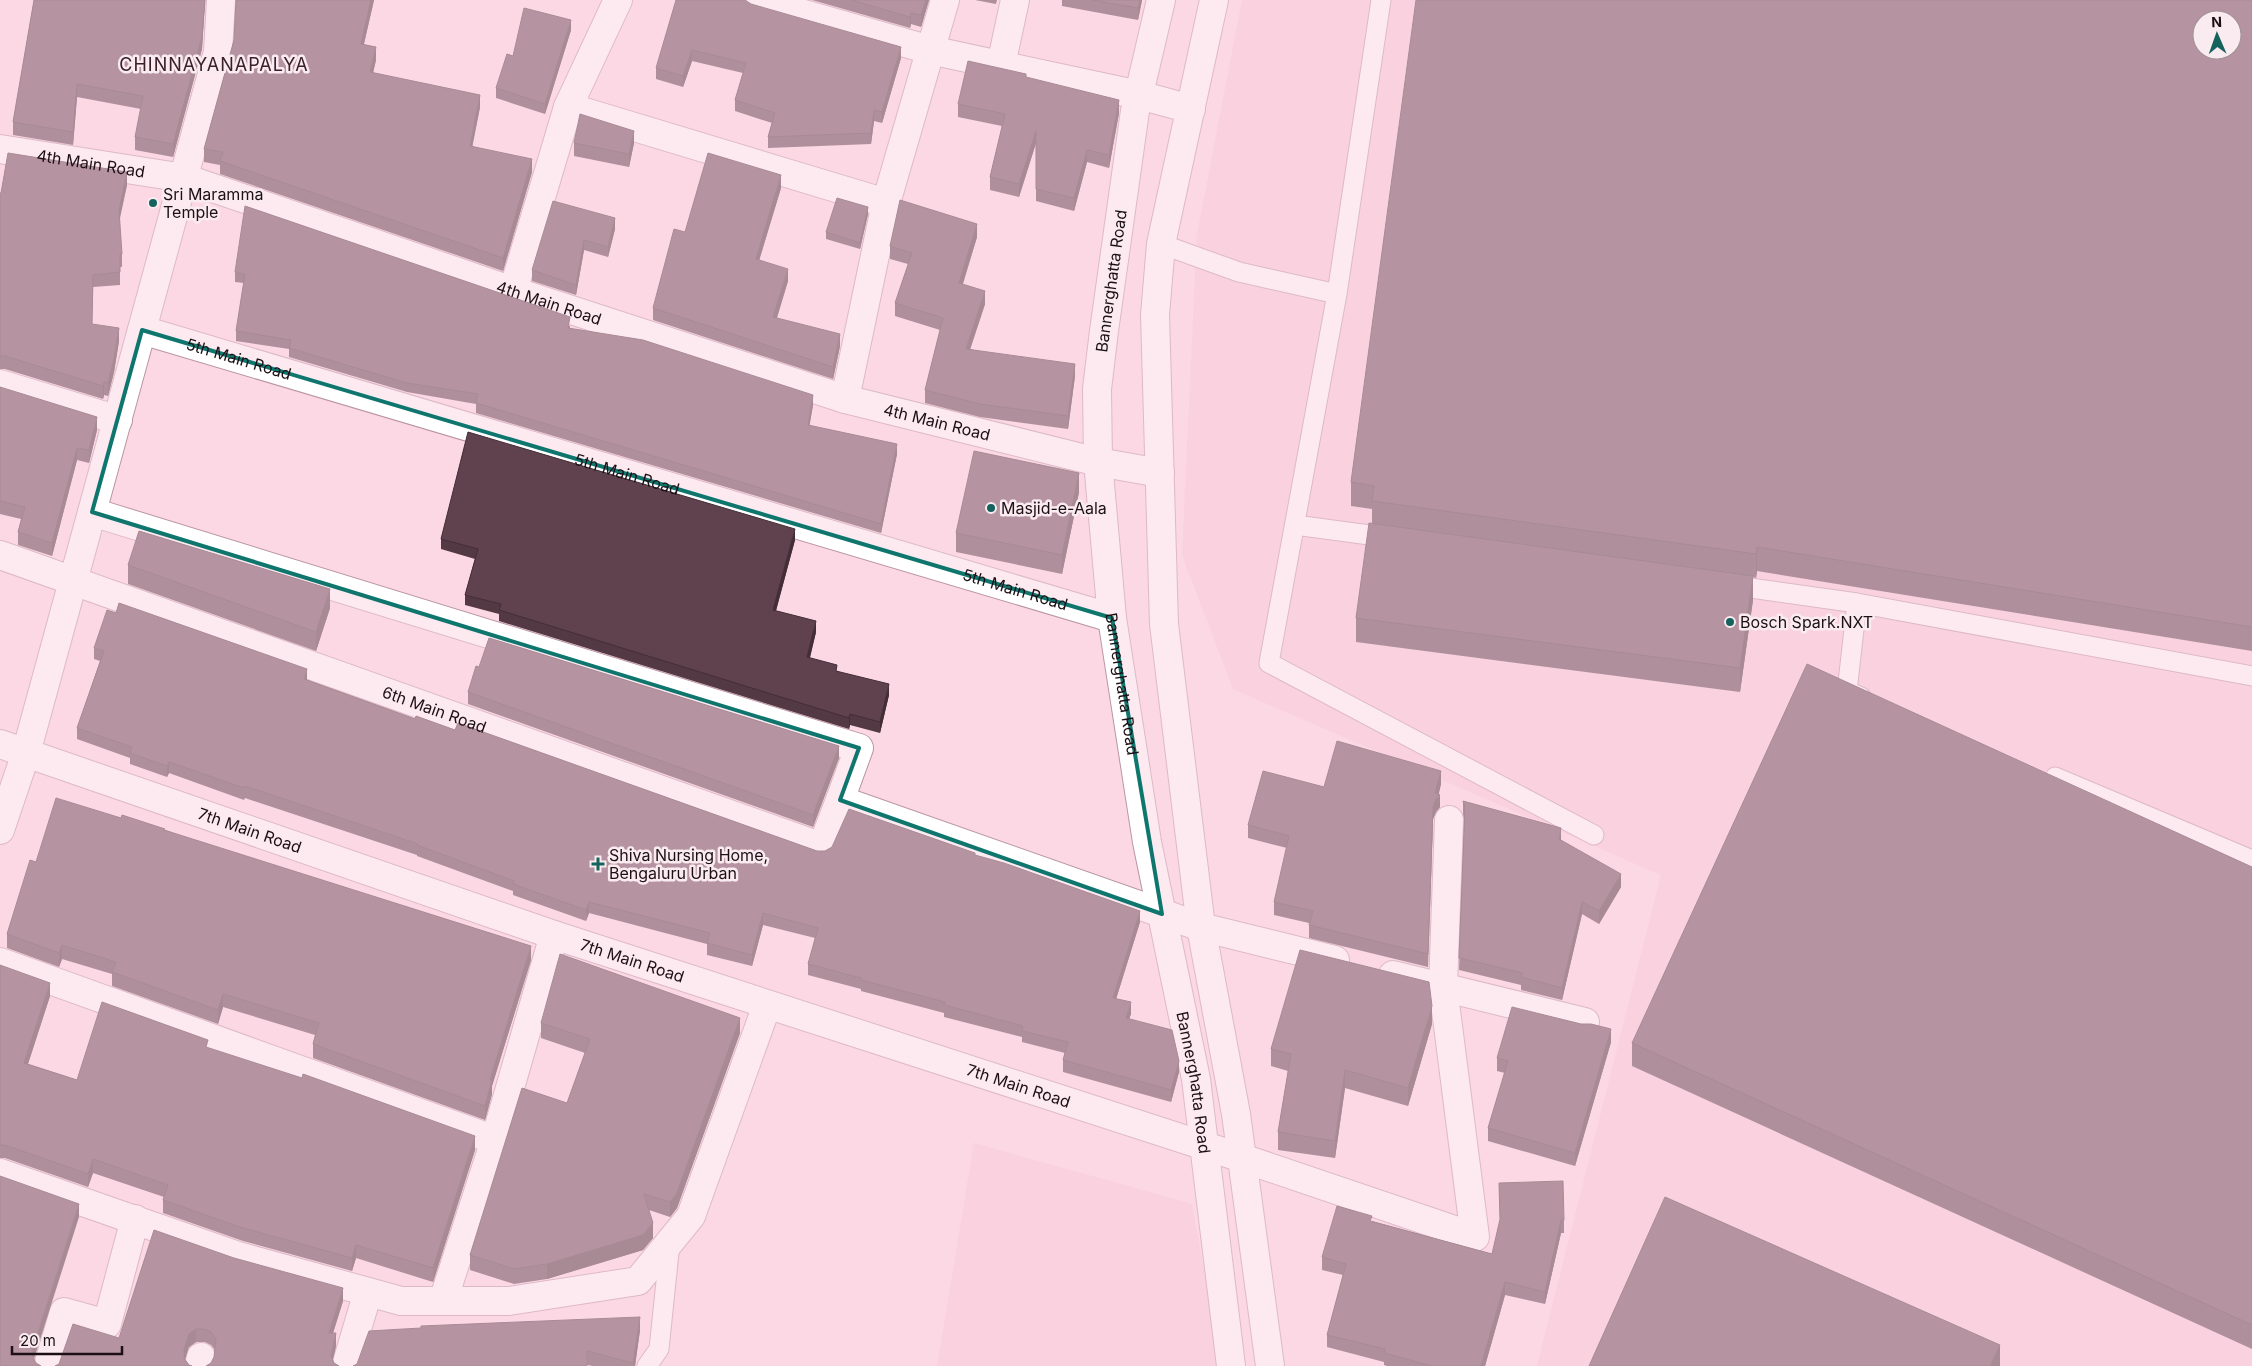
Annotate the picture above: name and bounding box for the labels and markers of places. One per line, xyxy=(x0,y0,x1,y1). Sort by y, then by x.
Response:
place label: Sri Maramma Temple xyxy=(163,184,263,222)
marker: Sri Maramma Temple xyxy=(147,197,159,209)
place label: Masjid-e-Aala xyxy=(1001,498,1107,518)
marker: Masjid-e-Aala xyxy=(985,502,997,514)
place label: Bosch Spark.NXT xyxy=(1740,612,1873,632)
marker: Bosch Spark.NXT xyxy=(1724,616,1736,628)
place label: Shiva Nursing Home, Bengaluru Urban xyxy=(609,845,768,883)
marker: Shiva Nursing Home, Bengaluru Urban xyxy=(591,857,605,871)

